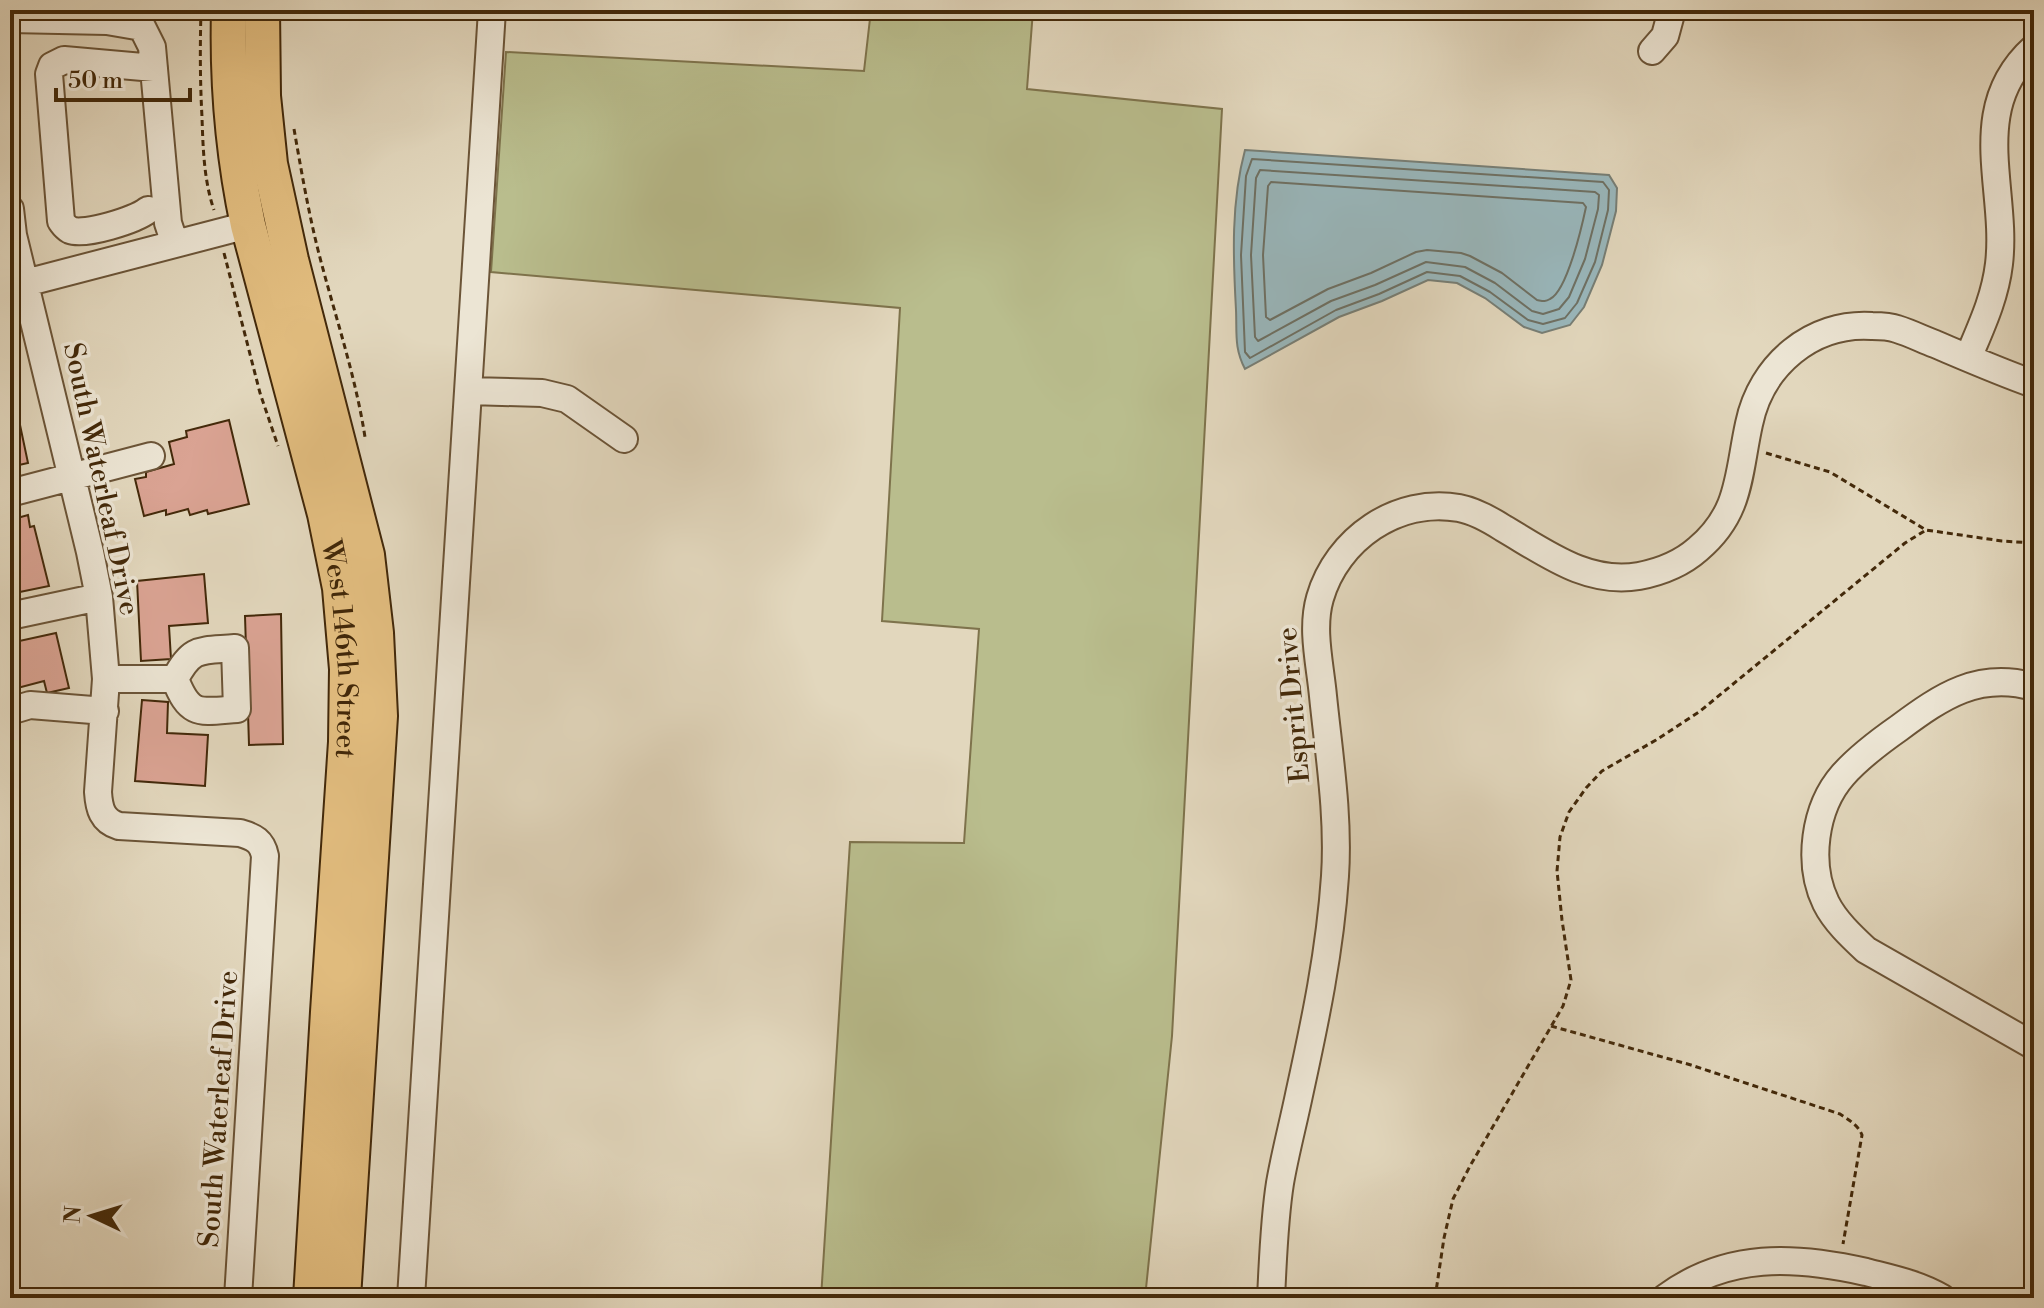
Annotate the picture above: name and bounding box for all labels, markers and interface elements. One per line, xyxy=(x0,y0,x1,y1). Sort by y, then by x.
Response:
scale bar xyxy=(56,52,190,102)
text: 50 m xyxy=(68,66,123,96)
street label: South Waterleaf Drive xyxy=(55,340,147,618)
street label: West 146th Street xyxy=(313,536,365,760)
street label: Esprit Drive xyxy=(1270,626,1318,784)
street label: South Waterleaf Drive xyxy=(192,969,246,1249)
north arrow xyxy=(52,1176,132,1256)
text: N xyxy=(59,1204,88,1224)

